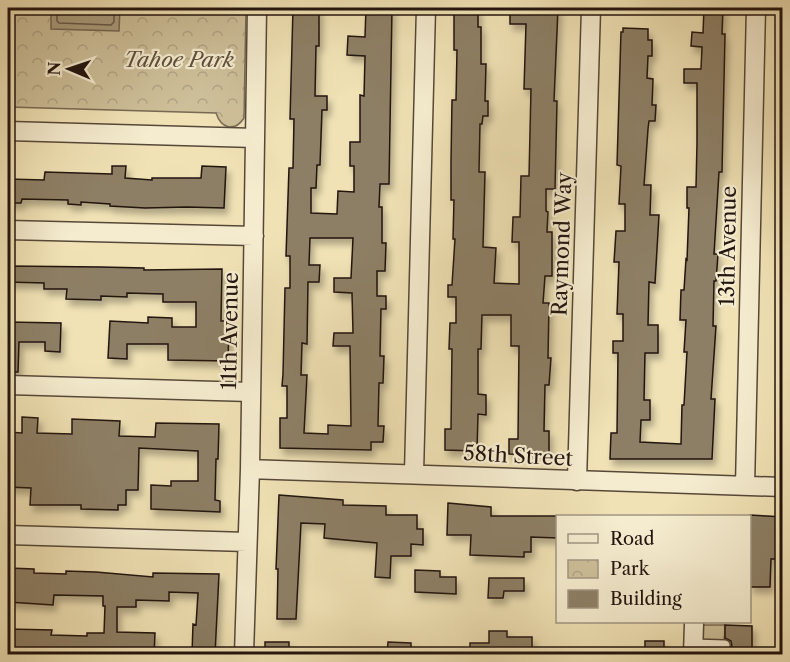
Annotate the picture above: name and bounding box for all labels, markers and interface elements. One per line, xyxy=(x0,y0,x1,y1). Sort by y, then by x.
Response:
north arrow xyxy=(39,39,99,99)
park label: Tahoe Park xyxy=(124,47,234,72)
text: N xyxy=(44,61,64,76)
street label: Raymond Way xyxy=(546,171,577,316)
street label: 13th Avenue xyxy=(714,186,741,306)
street label: 11th Avenue xyxy=(216,272,243,390)
street label: 58th Street xyxy=(463,440,574,471)
legend xyxy=(556,515,751,623)
text: Road xyxy=(610,528,655,550)
text: Park xyxy=(610,558,651,580)
text: Building xyxy=(610,588,682,610)

